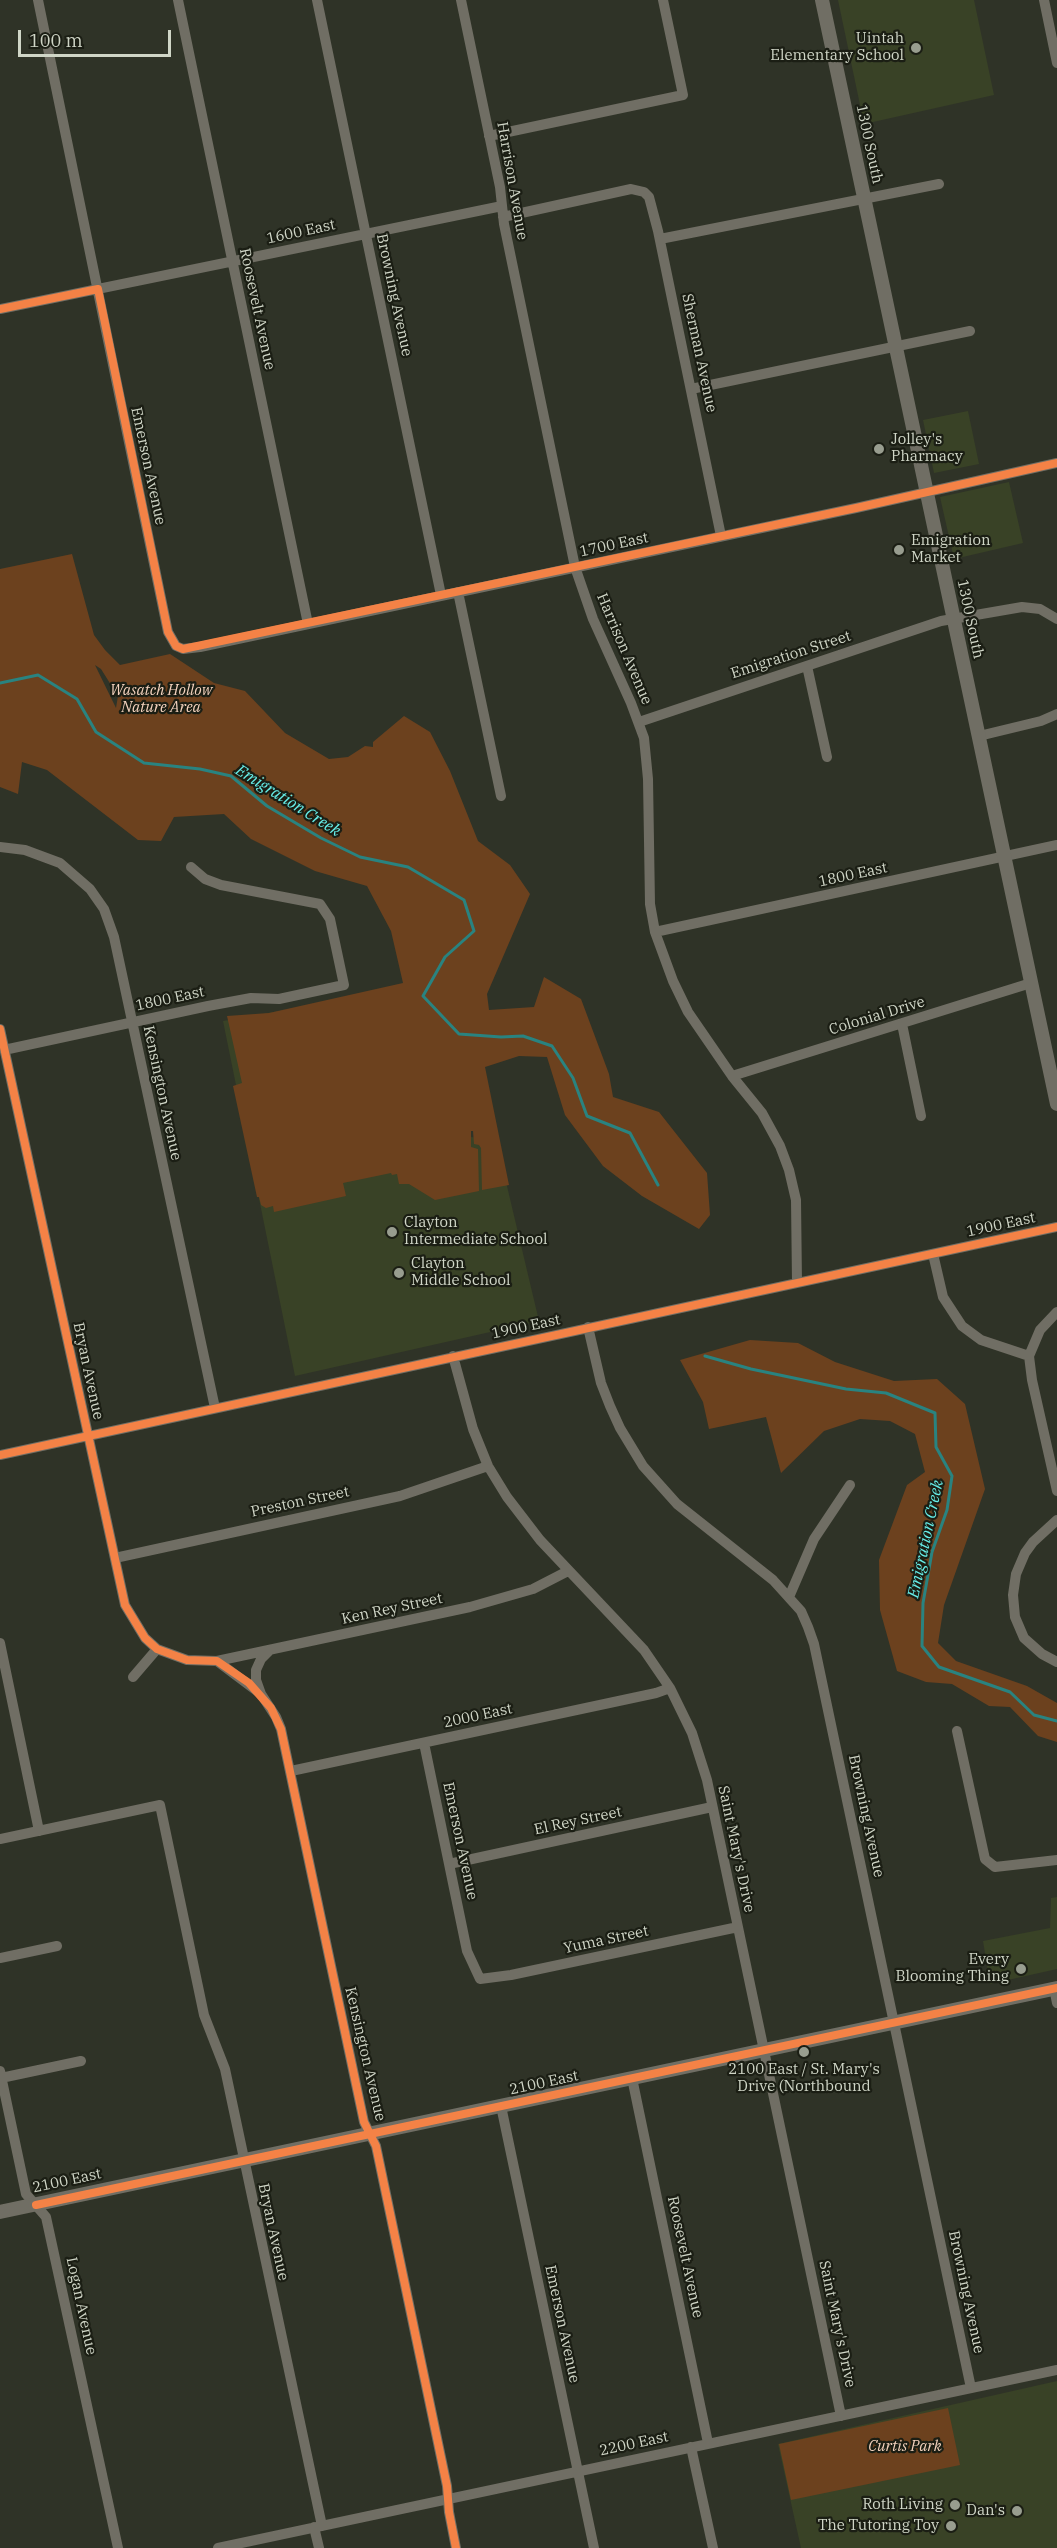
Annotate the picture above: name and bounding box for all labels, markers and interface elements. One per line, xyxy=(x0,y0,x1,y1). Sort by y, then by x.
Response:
scale bar xyxy=(21,18,174,56)
text: 100 m xyxy=(29,29,83,52)
place label: Uintah Elementary School xyxy=(770,30,904,65)
marker: Uintah Elementary School xyxy=(909,41,923,55)
street label: 1300 South xyxy=(852,103,886,185)
street label: Harrison Avenue xyxy=(493,121,531,241)
street label: 1600 East xyxy=(265,216,337,248)
street label: Browning Avenue xyxy=(372,232,416,358)
street label: Roosevelt Avenue xyxy=(235,246,279,372)
street label: Sherman Avenue xyxy=(678,292,720,414)
street label: Emerson Avenue xyxy=(127,405,169,527)
place label: Jolley's Pharmacy xyxy=(891,431,963,466)
marker: Jolley's Pharmacy xyxy=(872,442,886,456)
street label: 1700 East xyxy=(578,529,650,561)
place label: Emigration Market xyxy=(911,532,991,567)
marker: Emigration Market xyxy=(892,543,906,557)
street label: 1300 South xyxy=(953,578,987,660)
street label: Harrison Avenue xyxy=(592,590,656,708)
street label: Emigration Street xyxy=(729,627,853,683)
park label: Wasatch Hollow Nature Area xyxy=(110,682,212,717)
water label: Emigration Creek xyxy=(232,761,344,841)
street label: 1800 East xyxy=(817,859,889,891)
street label: 1800 East xyxy=(134,983,206,1015)
street label: Colonial Drive xyxy=(827,993,927,1039)
street label: Kensington Avenue xyxy=(139,1024,185,1162)
street label: 1900 East xyxy=(965,1209,1037,1241)
place label: Clayton Intermediate School xyxy=(404,1214,547,1249)
marker: Clayton Intermediate School xyxy=(385,1225,399,1239)
place label: Clayton Middle School xyxy=(411,1255,511,1290)
marker: Clayton Middle School xyxy=(392,1266,406,1280)
street label: 1900 East xyxy=(490,1311,562,1343)
street label: Bryan Avenue xyxy=(69,1321,107,1421)
water label: Emigration Creek xyxy=(904,1478,948,1600)
street label: Preston Street xyxy=(249,1483,351,1521)
street label: Ken Rey Street xyxy=(340,1590,444,1628)
street label: 2000 East xyxy=(442,1700,514,1732)
street label: Browning Avenue xyxy=(844,1753,888,1879)
street label: Emerson Avenue xyxy=(439,1780,481,1902)
street label: Saint Mary's Drive xyxy=(714,1784,758,1914)
street label: El Rey Street xyxy=(533,1803,623,1839)
street label: Yuma Street xyxy=(562,1922,650,1958)
place label: Every Blooming Thing xyxy=(896,1951,1009,1986)
marker: Every Blooming Thing xyxy=(1014,1962,1028,1976)
street label: Kensington Avenue xyxy=(341,1985,389,2123)
marker: 2100 East / St. Mary's Drive (Northbound xyxy=(797,2045,811,2059)
place label: 2100 East / St. Mary's Drive (Northbound xyxy=(728,2061,880,2096)
street label: 2100 East xyxy=(508,2067,580,2099)
street label: 2100 East xyxy=(31,2165,103,2197)
street label: Bryan Avenue xyxy=(254,2182,292,2282)
street label: Roosevelt Avenue xyxy=(663,2194,707,2320)
street label: Browning Avenue xyxy=(944,2229,988,2355)
street label: Logan Avenue xyxy=(62,2255,100,2357)
street label: Saint Mary's Drive xyxy=(815,2259,859,2389)
street label: Emerson Avenue xyxy=(541,2263,583,2385)
street label: 2200 East xyxy=(598,2428,670,2460)
park label: Curtis Park xyxy=(868,2438,942,2456)
place label: Roth Living xyxy=(862,2496,943,2514)
marker: Roth Living xyxy=(948,2498,962,2512)
place label: Dan's xyxy=(966,2502,1005,2520)
marker: Dan's xyxy=(1010,2504,1024,2518)
place label: The Tutoring Toy xyxy=(818,2517,939,2535)
marker: The Tutoring Toy xyxy=(944,2519,958,2533)

